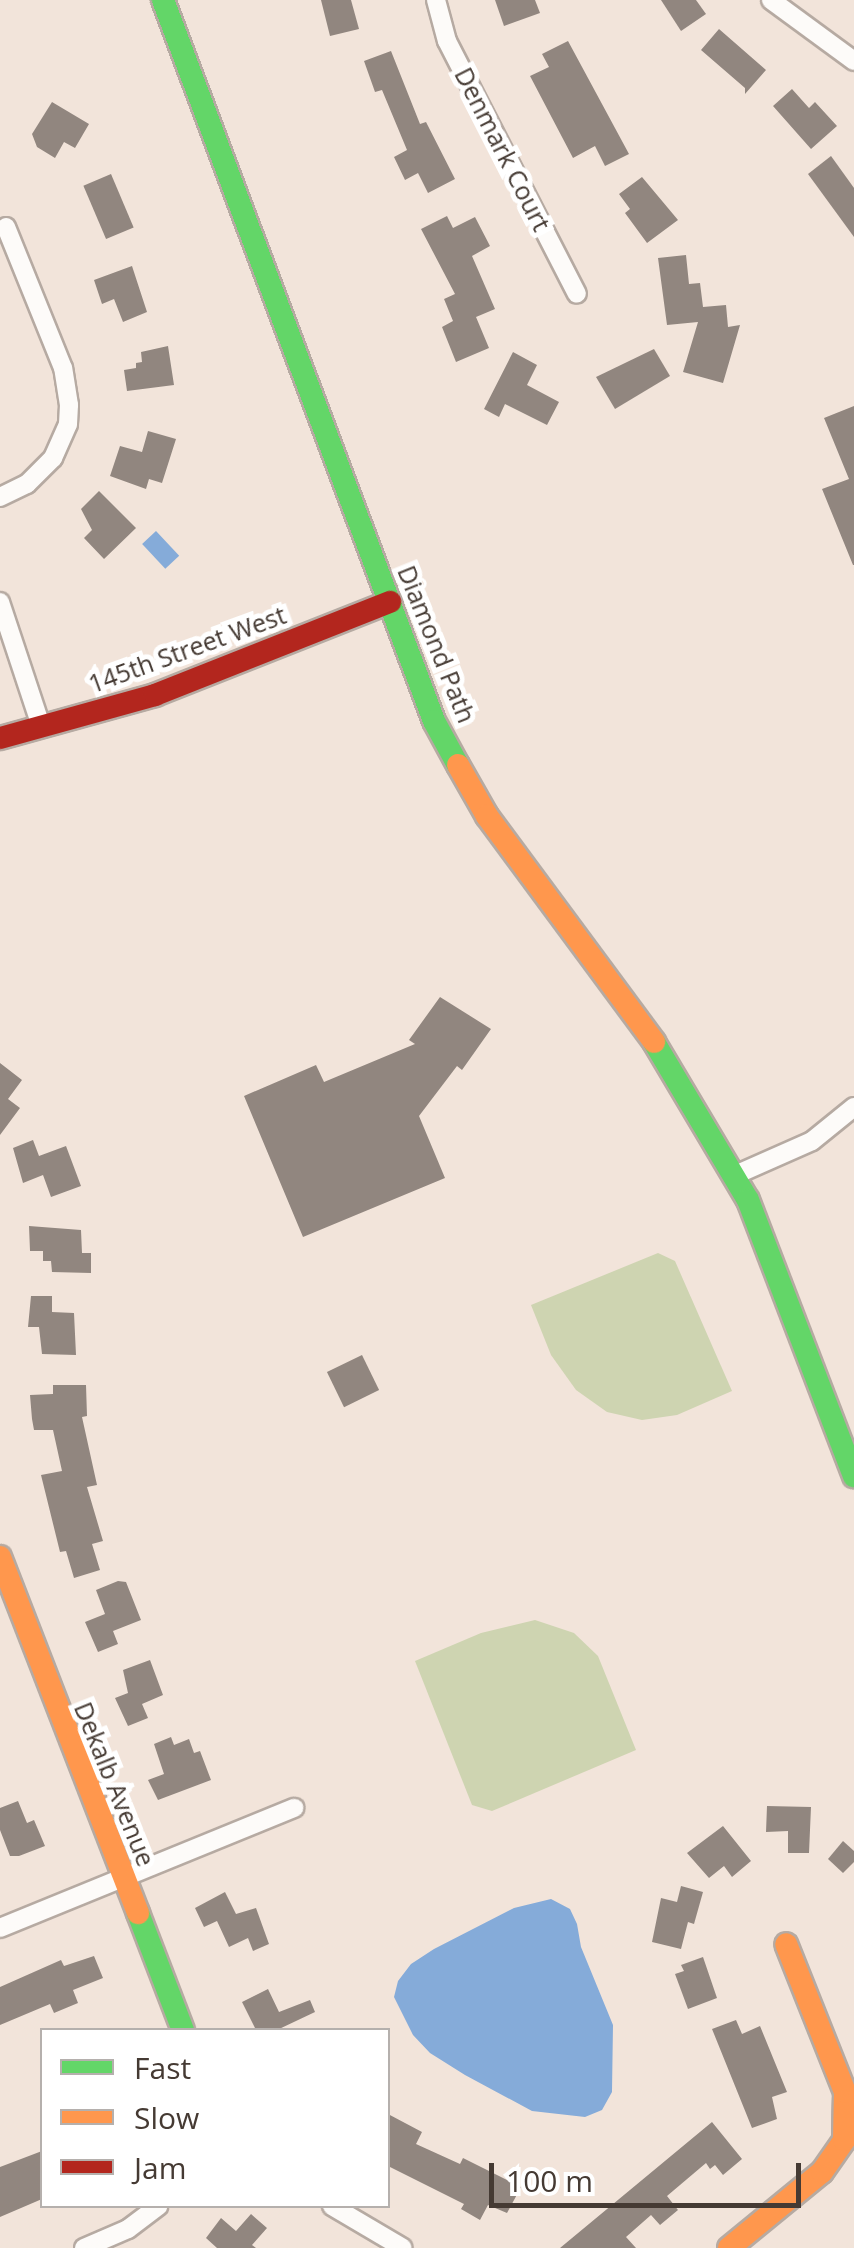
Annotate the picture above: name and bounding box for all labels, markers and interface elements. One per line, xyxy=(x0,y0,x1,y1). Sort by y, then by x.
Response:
street label: Denmark Court xyxy=(449,62,557,236)
street label: Diamond Path xyxy=(392,561,482,727)
street label: 145th Street West xyxy=(84,599,290,699)
street label: Dekalb Avenue xyxy=(68,1698,162,1870)
legend xyxy=(40,2028,390,2208)
text: Fast xyxy=(134,2047,191,2088)
text: Slow xyxy=(134,2097,199,2138)
scale bar xyxy=(494,2143,806,2205)
text: Jam xyxy=(134,2147,187,2188)
text: 100 m xyxy=(506,2160,593,2201)

